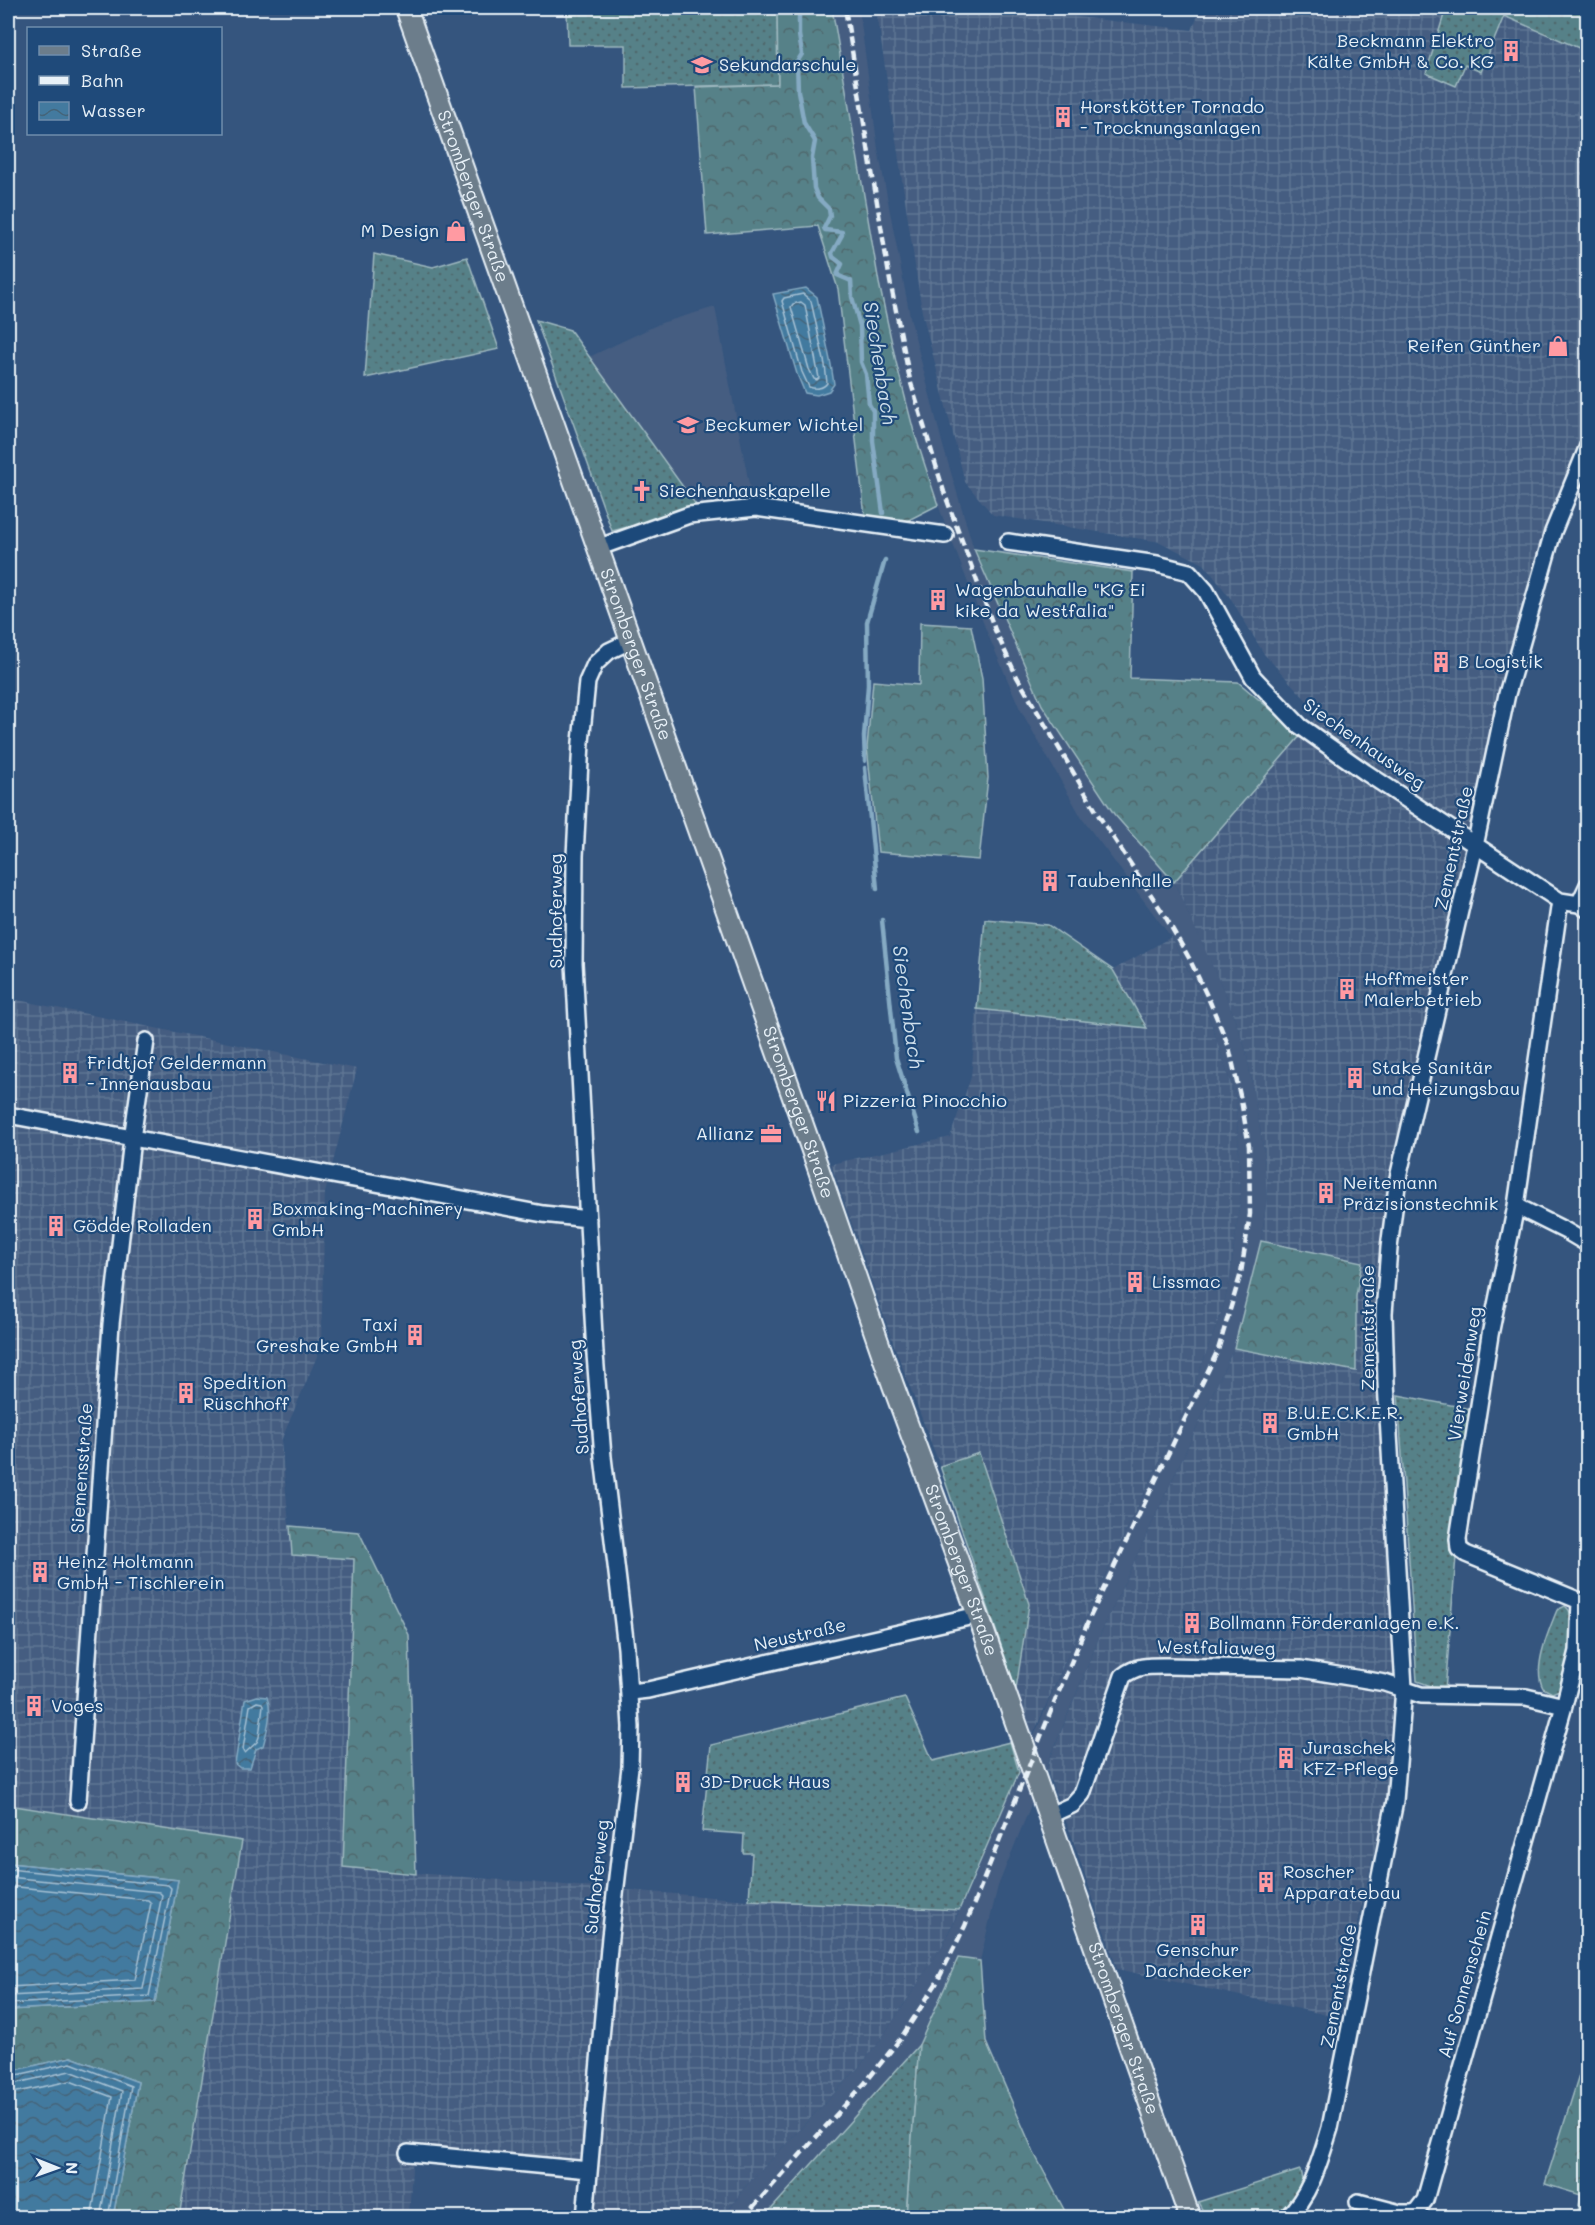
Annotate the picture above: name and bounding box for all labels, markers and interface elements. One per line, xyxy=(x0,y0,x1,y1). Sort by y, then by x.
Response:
legend xyxy=(27,27,222,135)
place label: Beckmann Elektro Kälte GmbH & Co. KG xyxy=(1307,28,1494,73)
text: Straße xyxy=(81,38,142,62)
building icon: Beckmann Elektro Kälte GmbH & Co. KG xyxy=(1499,39,1523,63)
place label: Sekundarschule xyxy=(719,52,856,76)
school or university icon: Sekundarschule xyxy=(690,53,714,77)
text: Bahn xyxy=(81,68,124,92)
place label: Horstkötter Tornado - Trocknungsanlagen xyxy=(1080,94,1265,139)
text: Wasser xyxy=(81,98,146,122)
building icon: Horstkötter Tornado - Trocknungsanlagen xyxy=(1051,105,1075,129)
street label: Stromberger Straße xyxy=(432,107,516,285)
place label: M Design xyxy=(361,218,439,242)
shop icon: M Design xyxy=(444,219,468,243)
water label: Siechenbach xyxy=(858,299,904,426)
place label: Reifen Günther xyxy=(1408,333,1541,357)
shop icon: Reifen Günther xyxy=(1546,334,1570,358)
place label: Beckumer Wichtel xyxy=(705,412,863,436)
school or university icon: Beckumer Wichtel xyxy=(676,413,700,437)
place label: Siechenhauskapelle xyxy=(659,478,831,502)
church icon: Siechenhauskapelle xyxy=(630,479,654,503)
street label: Stromberger Straße xyxy=(595,565,678,743)
place label: Wagenbauhalle "KG Ei kike da Westfalia" xyxy=(955,577,1146,622)
building icon: Wagenbauhalle "KG Ei kike da Westfalia" xyxy=(926,588,950,612)
place label: B Logistik xyxy=(1458,649,1543,673)
building icon: B Logistik xyxy=(1429,650,1453,674)
street label: Siechenhausweg xyxy=(1299,692,1430,794)
street label: Zementstraße xyxy=(1428,784,1478,912)
street label: Sudhoferweg xyxy=(543,854,567,968)
place label: Taubenhalle xyxy=(1067,868,1172,892)
building icon: Taubenhalle xyxy=(1038,869,1062,893)
water label: Siechenbach xyxy=(887,943,931,1070)
place label: Hoffmeister Malerbetrieb xyxy=(1364,966,1482,1011)
building icon: Hoffmeister Malerbetrieb xyxy=(1335,977,1359,1001)
street label: Stromberger Straße xyxy=(758,1023,841,1201)
place label: Fridtjof Geldermann - Innenausbau xyxy=(87,1050,267,1095)
place label: Stake Sanitär und Heizungsbau xyxy=(1372,1055,1520,1100)
building icon: Fridtjof Geldermann - Innenausbau xyxy=(58,1061,82,1085)
building icon: Stake Sanitär und Heizungsbau xyxy=(1343,1066,1367,1090)
place label: Pizzeria Pinocchio xyxy=(843,1088,1007,1112)
restaurant icon: Pizzeria Pinocchio xyxy=(814,1089,838,1113)
place label: Allianz xyxy=(696,1121,754,1145)
office icon: Allianz xyxy=(759,1122,783,1146)
place label: Neitemann Präzisionstechnik xyxy=(1343,1170,1498,1215)
building icon: Neitemann Präzisionstechnik xyxy=(1314,1181,1338,1205)
place label: Boxmaking-Machinery GmbH xyxy=(272,1196,463,1241)
building icon: Boxmaking-Machinery GmbH xyxy=(243,1207,267,1231)
place label: Gödde Rolladen xyxy=(73,1213,212,1237)
building icon: Gödde Rolladen xyxy=(44,1214,68,1238)
street label: Zementstraße xyxy=(1355,1265,1379,1391)
place label: Lissmac xyxy=(1152,1269,1221,1293)
building icon: Lissmac xyxy=(1123,1270,1147,1294)
street label: Vierweidenweg xyxy=(1442,1305,1486,1443)
place label: Taxi Greshake GmbH xyxy=(256,1312,398,1357)
building icon: Taxi Greshake GmbH xyxy=(403,1323,427,1347)
street label: Sudhoferweg xyxy=(562,1339,594,1455)
place label: Spedition Rüschhoff xyxy=(203,1370,290,1415)
building icon: Spedition Rüschhoff xyxy=(174,1381,198,1405)
place label: B.U.E.C.K.E.R. GmbH xyxy=(1287,1400,1403,1445)
street label: Siemensstraße xyxy=(64,1402,98,1534)
building icon: B.U.E.C.K.E.R. GmbH xyxy=(1258,1411,1282,1435)
street label: Stromberger Straße xyxy=(920,1481,1004,1659)
place label: Heinz Holtmann GmbH - Tischlerein xyxy=(57,1549,224,1594)
building icon: Heinz Holtmann GmbH - Tischlerein xyxy=(28,1560,52,1584)
place label: Bollmann Förderanlagen e.K. xyxy=(1209,1610,1459,1634)
building icon: Bollmann Förderanlagen e.K. xyxy=(1180,1611,1204,1635)
street label: Neustraße xyxy=(751,1612,848,1656)
street label: Westfaliaweg xyxy=(1157,1634,1276,1660)
place label: Voges xyxy=(51,1693,104,1717)
building icon: Voges xyxy=(22,1694,46,1718)
place label: Juraschek KFZ-Pflege xyxy=(1303,1735,1399,1780)
building icon: Juraschek KFZ-Pflege xyxy=(1274,1746,1298,1770)
place label: 3D-Druck Haus xyxy=(700,1769,830,1793)
building icon: 3D-Druck Haus xyxy=(671,1770,695,1794)
street label: Sudhoferweg xyxy=(578,1818,614,1935)
place label: Roscher Apparatebau xyxy=(1283,1859,1401,1904)
building icon: Roscher Apparatebau xyxy=(1254,1870,1278,1894)
street label: Auf Sonnenschein xyxy=(1431,1907,1497,2061)
building icon: Genschur Dachdecker xyxy=(1186,1913,1210,1937)
street label: Zementstraße xyxy=(1314,1922,1362,2050)
place label: Genschur Dachdecker xyxy=(1144,1937,1252,1982)
street label: Stromberger Straße xyxy=(1083,1939,1166,2118)
north arrow xyxy=(27,2138,87,2198)
text: N xyxy=(62,2162,83,2175)

